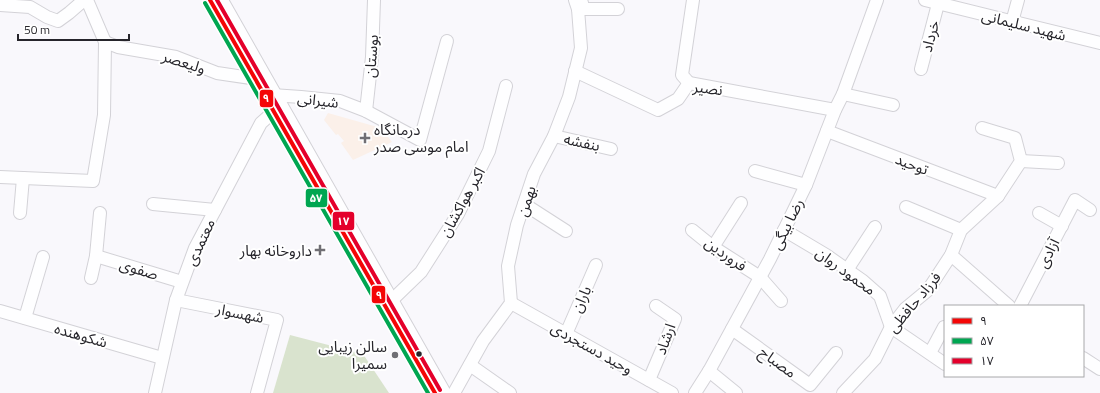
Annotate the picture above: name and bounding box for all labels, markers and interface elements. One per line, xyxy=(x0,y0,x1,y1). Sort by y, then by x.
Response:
street label: شهید سلیمانی xyxy=(979,3,1069,47)
scale bar xyxy=(18,16,129,42)
street label: خرداد xyxy=(915,17,945,55)
text: 50 m xyxy=(24,20,50,39)
street label: بوستان xyxy=(358,34,384,78)
street label: ولیعصر xyxy=(158,44,209,80)
street label: نصیر xyxy=(691,75,724,101)
street label: شیرانی xyxy=(296,86,340,114)
line badge: ۹ xyxy=(259,89,274,108)
text: ۹ xyxy=(263,90,269,106)
place label: درمانگاه امام موسی صدر xyxy=(373,118,468,158)
street label: بنفشه xyxy=(562,127,602,157)
marker: درمانگاه امام موسی صدر xyxy=(359,132,371,144)
street label: توحید xyxy=(892,147,932,181)
street label: اکبر هواکشان xyxy=(433,163,491,241)
street label: بهمن xyxy=(510,183,542,219)
line badge: ۵۷ xyxy=(305,188,328,208)
text: ۵۷ xyxy=(310,190,323,206)
street label: رضا بیگی xyxy=(765,194,809,254)
line badge: ۱۷ xyxy=(332,211,355,231)
text: ۱۷ xyxy=(337,213,350,229)
street label: معتمدی xyxy=(179,215,221,269)
street label: فروردین xyxy=(700,231,752,277)
street label: آزادی xyxy=(1031,234,1066,272)
place label: داروخانه بهار xyxy=(239,239,312,262)
street label: محمود روان xyxy=(811,241,881,301)
marker: داروخانه بهار xyxy=(315,245,325,255)
street label: صفوی xyxy=(117,252,161,286)
street label: فرزاد حافظی xyxy=(882,266,947,338)
street label: باران xyxy=(565,282,597,316)
line badge: ۹ xyxy=(371,285,386,304)
text: ۹ xyxy=(376,287,382,303)
street label: شهسوار xyxy=(213,297,266,329)
legend xyxy=(944,305,1084,377)
text: ۹ xyxy=(980,311,987,330)
street label: شکوهنده xyxy=(52,316,110,354)
street label: وحید دستجردی xyxy=(547,316,637,380)
street label: ارشاد xyxy=(649,320,681,358)
text: ۵۷ xyxy=(980,331,994,350)
place label: سالن زیبایی سمیرا xyxy=(318,335,387,375)
street label: مصباح xyxy=(754,341,801,384)
unlabelled marker xyxy=(414,349,424,359)
marker: سالن زیبایی سمیرا xyxy=(390,350,400,360)
text: ۱۷ xyxy=(980,351,994,370)

